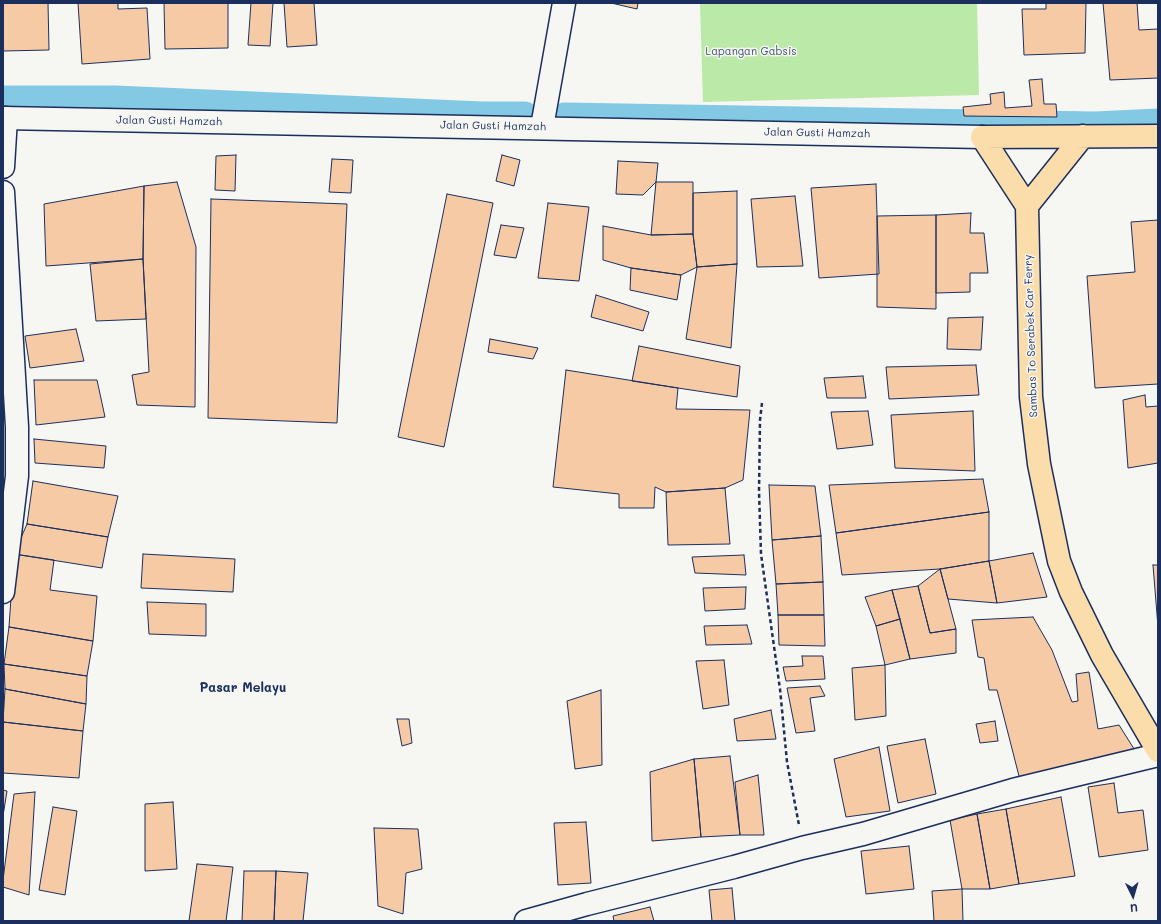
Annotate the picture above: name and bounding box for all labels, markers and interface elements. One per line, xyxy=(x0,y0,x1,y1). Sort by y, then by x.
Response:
park label: Lapangan Gabsis xyxy=(705,45,797,59)
street label: Jalan Gusti Hamzah xyxy=(116,113,222,129)
street label: Jalan Gusti Hamzah xyxy=(440,118,546,134)
street label: Jalan Gusti Hamzah xyxy=(764,125,870,141)
street label: Sambas To Serabek Car Ferry xyxy=(1022,254,1040,418)
district label: Pasar Melayu xyxy=(199,680,287,696)
north arrow xyxy=(1113,876,1153,916)
text: U xyxy=(1130,901,1139,916)

